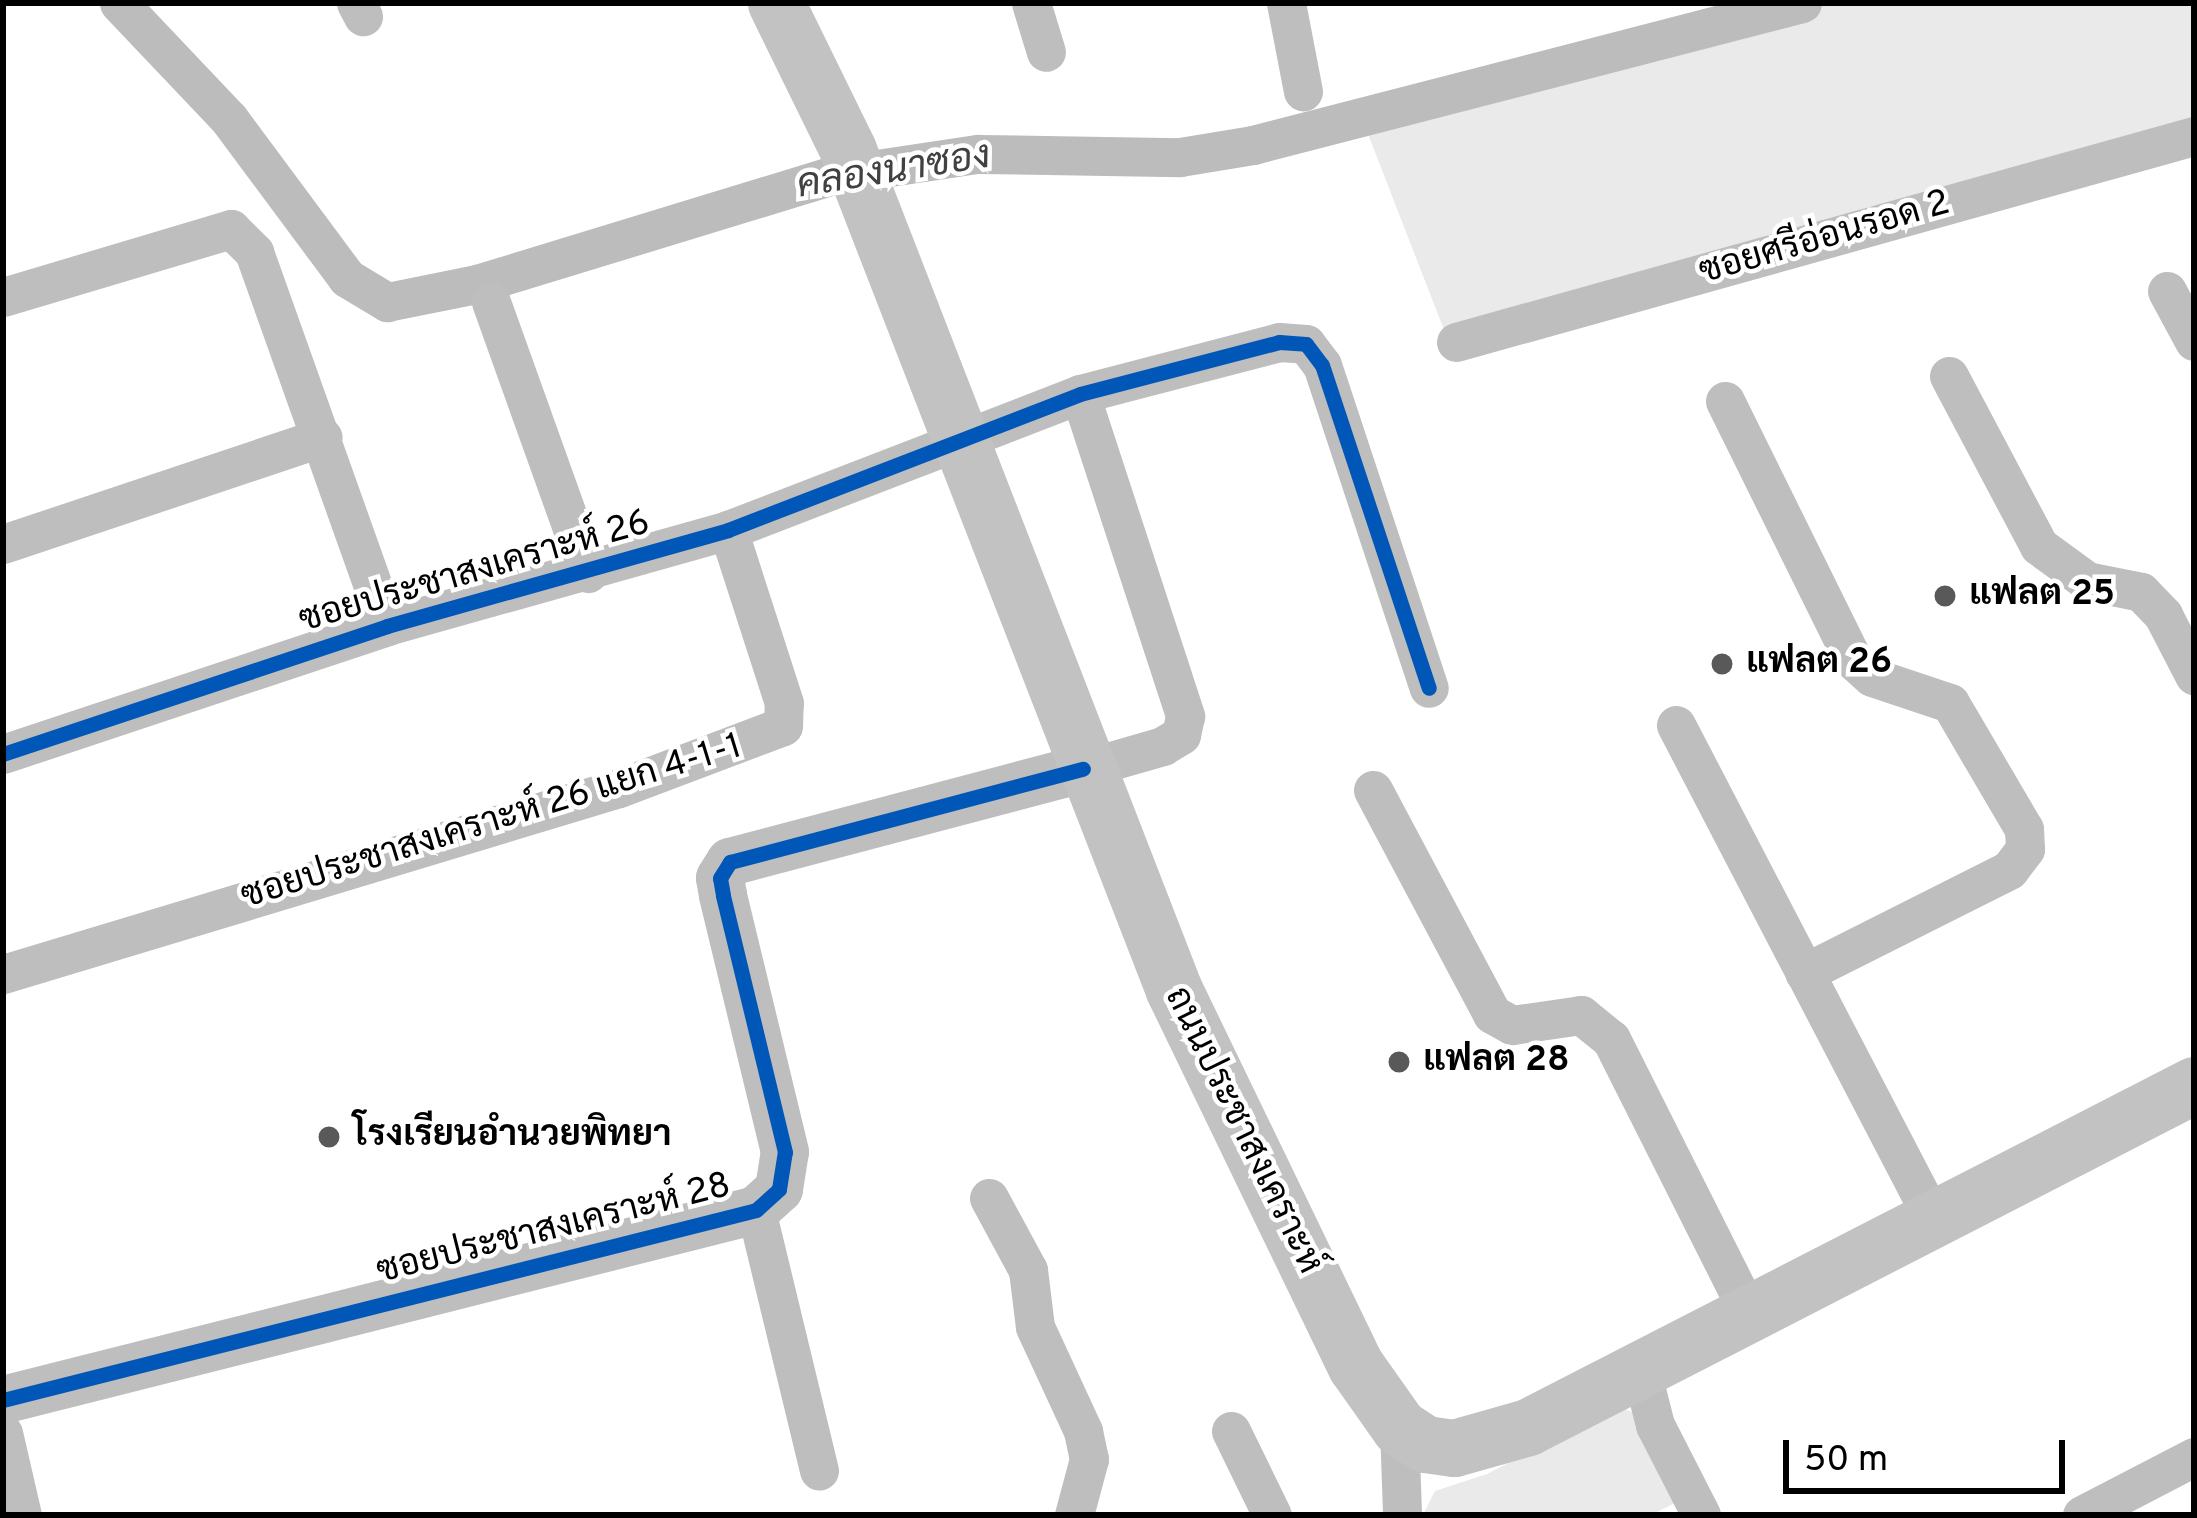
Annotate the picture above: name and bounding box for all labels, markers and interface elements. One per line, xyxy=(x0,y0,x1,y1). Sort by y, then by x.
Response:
water label: คลองนาซอง xyxy=(794,135,994,211)
street label: ซอยศรีอ่อนรอด 2 xyxy=(1695,183,1955,295)
street label: ซอยประชาสงเคราะห์ 26 xyxy=(295,502,655,644)
place label: แฟลต 25 xyxy=(1969,574,2115,618)
marker: แฟลต 25 xyxy=(1932,583,1958,609)
place label: แฟลต 26 xyxy=(1746,642,1892,686)
marker: แฟลต 26 xyxy=(1709,651,1735,677)
street label: ซอยประชาสงเคราะห์ 26 แยก 4-1-1 xyxy=(237,726,747,920)
street label: ถนนประชาสงเคราะห์ xyxy=(1154,981,1330,1281)
place label: แฟลต 28 xyxy=(1423,1040,1570,1084)
marker: แฟลต 28 xyxy=(1386,1049,1412,1075)
place label: โรงเรียนอำนวยพิทยา xyxy=(353,1115,671,1159)
marker: โรงเรียนอำนวยพิทยา xyxy=(316,1124,342,1150)
street label: ซอยประชาสงเคราะห์ 28 xyxy=(373,1165,735,1295)
scale bar xyxy=(1789,1416,2071,1490)
text: 50 m xyxy=(1804,1438,1888,1484)

